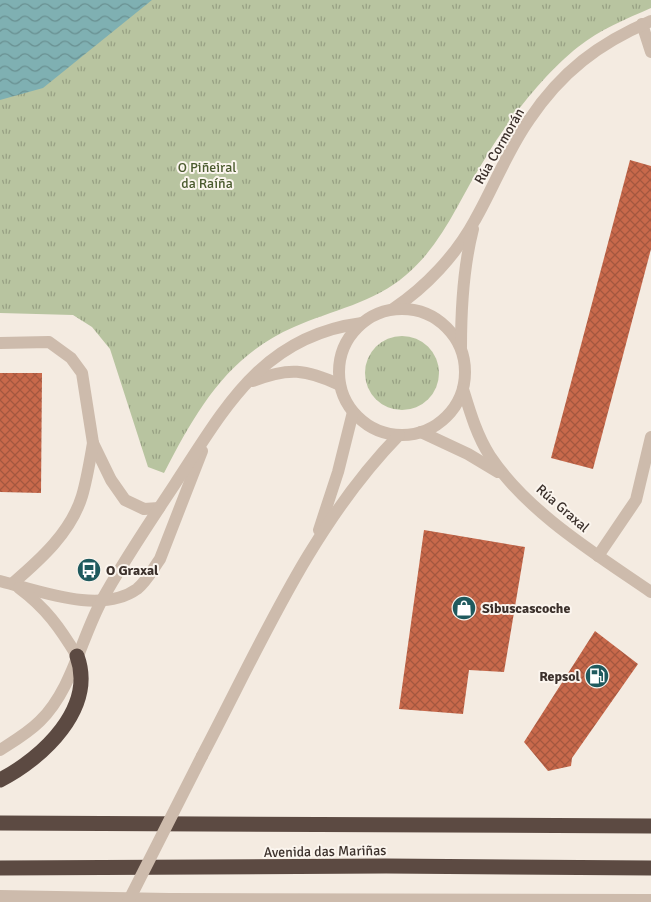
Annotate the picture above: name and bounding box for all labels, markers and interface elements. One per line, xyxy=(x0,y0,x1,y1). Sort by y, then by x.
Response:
street label: Rúa Cormorán xyxy=(471,105,528,187)
park label: O Piñeiral da Raíña xyxy=(178,159,236,192)
street label: Rúa Graxal xyxy=(533,481,593,536)
bus stop icon: O Graxal xyxy=(76,557,102,583)
place label: O Graxal xyxy=(106,562,159,579)
shop icon: Sibuscascoche xyxy=(451,595,477,621)
place label: Sibuscascoche xyxy=(482,600,570,617)
fuel station icon: Repsol xyxy=(584,663,610,689)
place label: Repsol xyxy=(539,668,581,685)
street label: Avenida das Mariñas xyxy=(264,842,387,861)

